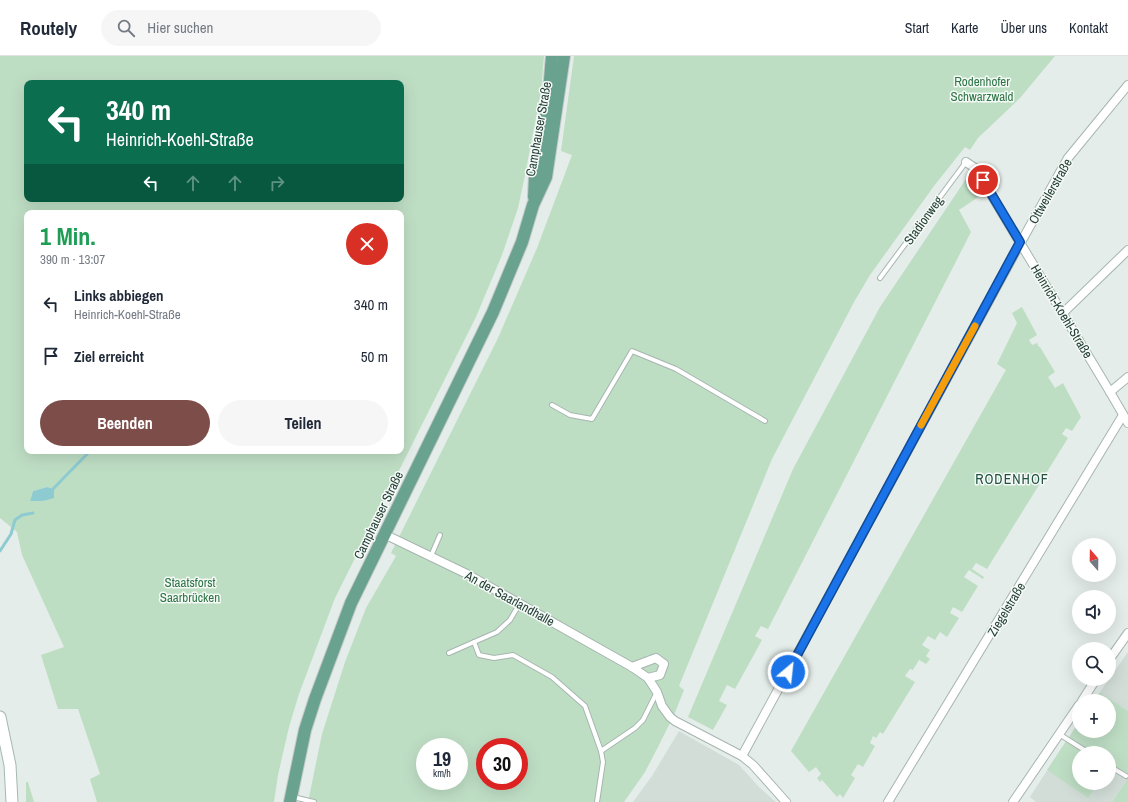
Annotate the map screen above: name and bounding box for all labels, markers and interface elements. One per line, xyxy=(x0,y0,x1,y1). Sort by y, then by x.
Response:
search box xyxy=(101,10,381,46)
text: Routely xyxy=(20,15,77,41)
icon: search xyxy=(115,17,137,39)
text: Hier suchen xyxy=(147,17,213,38)
text: Start xyxy=(905,19,929,37)
text: Karte xyxy=(951,19,978,37)
text: Über uns xyxy=(1000,19,1047,37)
text: Kontakt xyxy=(1069,19,1108,37)
park label: Rodenhofer Schwarzwald xyxy=(951,73,1013,105)
street label: Camphauser Straße xyxy=(522,80,555,178)
text: 340 m xyxy=(106,91,171,129)
icon: left xyxy=(40,96,92,148)
text: Heinrich-Koehl-Straße xyxy=(106,127,254,152)
street label: Ottweilerstraße xyxy=(1025,155,1076,227)
pin xyxy=(966,163,1000,197)
icon: arrive xyxy=(972,169,994,191)
icon: left xyxy=(140,172,162,194)
icon: ahead xyxy=(182,172,204,194)
icon: ahead xyxy=(224,172,246,194)
icon: right xyxy=(266,172,288,194)
street label: Stadionweg xyxy=(900,192,947,248)
text: 1 Min. xyxy=(40,220,96,252)
button: close xyxy=(346,223,388,265)
text: 390 m · 13:07 xyxy=(40,251,105,268)
street label: Heinrich-Koehl-Straße xyxy=(1027,261,1096,361)
text: Links abbiegen xyxy=(74,285,164,306)
icon: left xyxy=(40,293,62,315)
text: 340 m xyxy=(354,294,388,315)
text: Heinrich-Koehl-Straße xyxy=(74,306,181,323)
icon: arrive xyxy=(40,345,62,367)
text: Ziel erreicht xyxy=(74,346,144,367)
text: 50 m xyxy=(361,346,388,367)
button: Beenden xyxy=(40,400,210,446)
button: Teilen xyxy=(218,400,388,446)
street label: Camphauser Straße xyxy=(350,468,407,562)
district label: RODENHOF xyxy=(975,470,1049,488)
north arrow xyxy=(1072,538,1116,582)
map controls xyxy=(1072,538,1116,790)
street label: An der Saarlandhalle xyxy=(461,566,557,630)
park label: Staatsforst Saarbrücken xyxy=(160,574,220,606)
street label: Ziegelstraße xyxy=(984,579,1029,639)
button: sound xyxy=(1072,590,1116,634)
button: search xyxy=(1072,642,1116,686)
position arrow xyxy=(767,651,809,693)
button: + xyxy=(1072,694,1116,738)
speed limit sign: 30 xyxy=(476,738,528,790)
text: 19 xyxy=(433,745,451,772)
button: − xyxy=(1072,746,1116,790)
text: km/h xyxy=(433,767,451,780)

